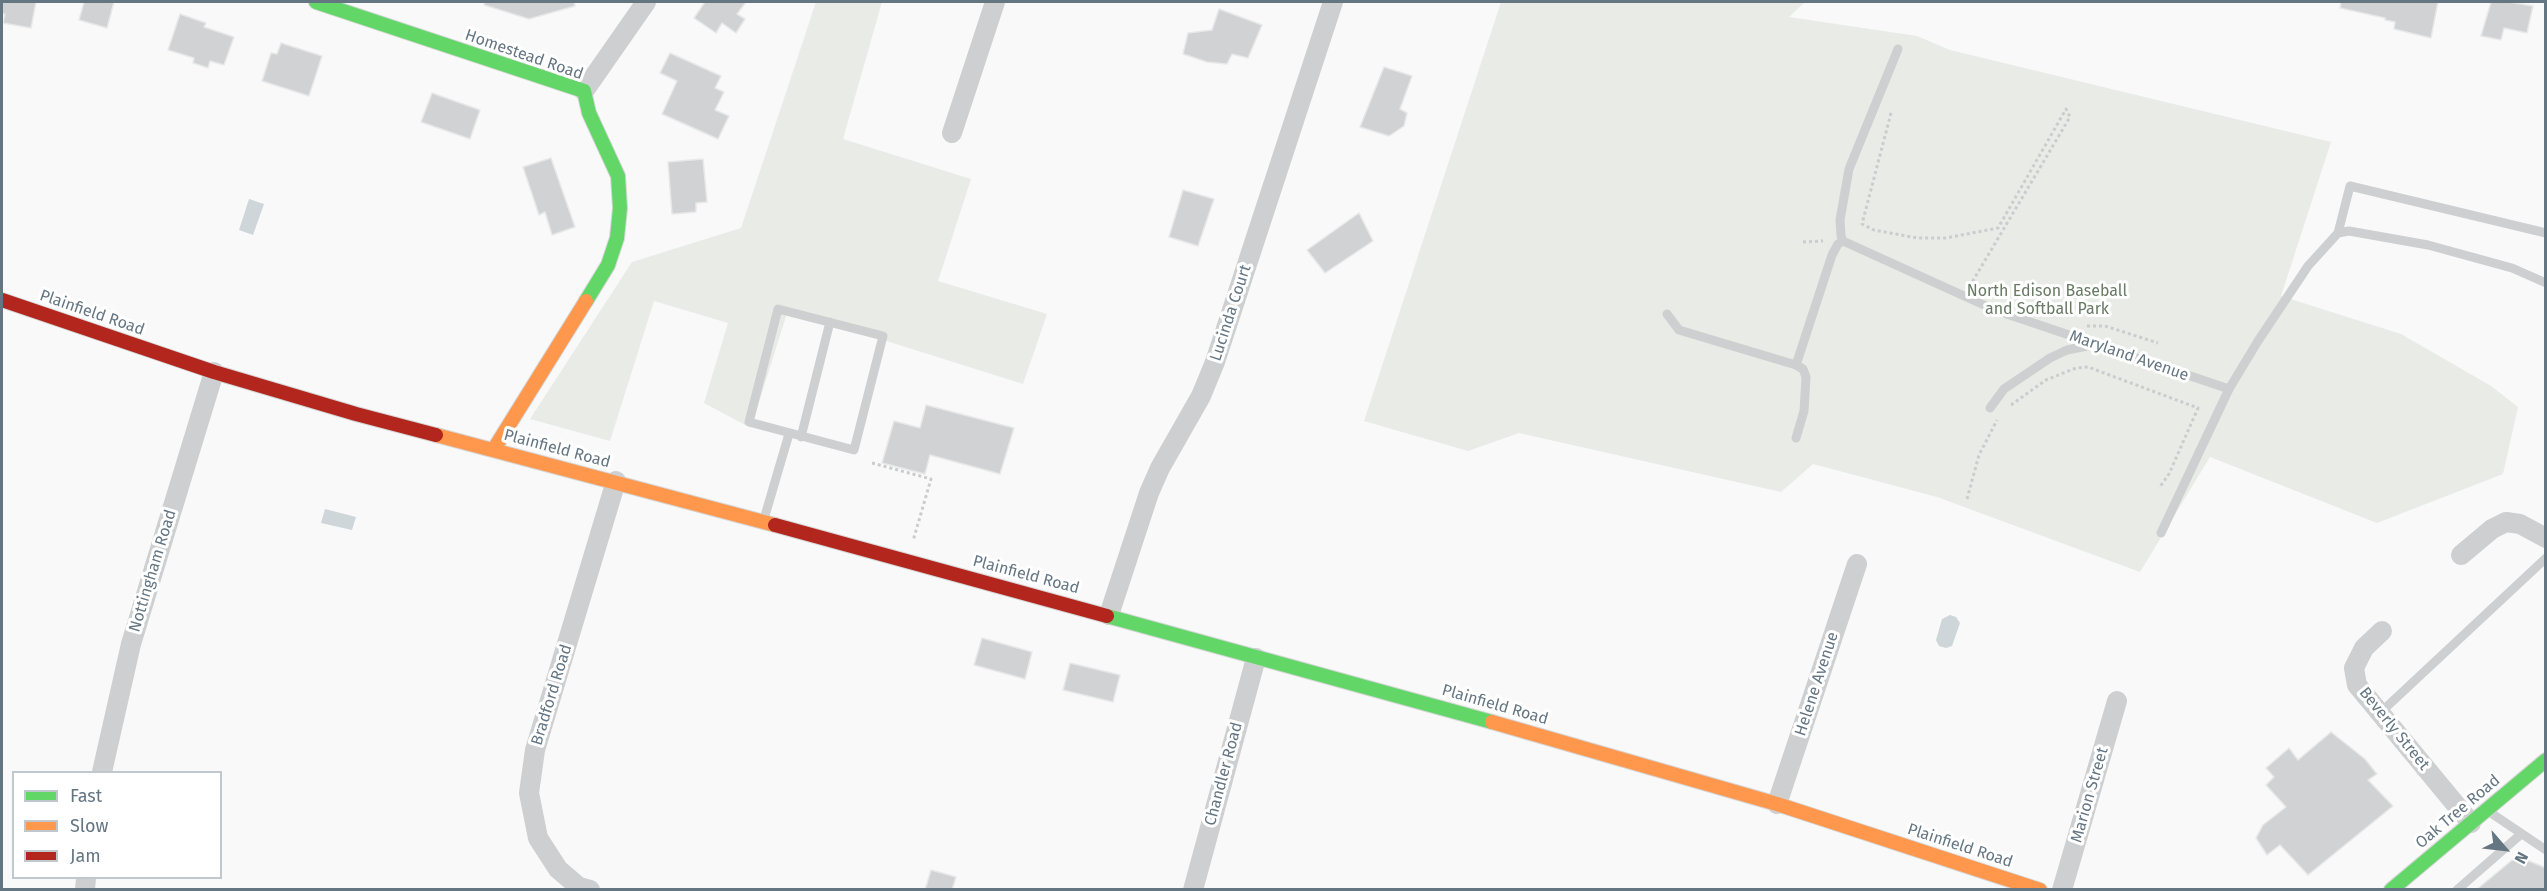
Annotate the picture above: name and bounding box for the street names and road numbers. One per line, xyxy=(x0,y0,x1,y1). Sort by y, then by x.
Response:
street label: Homestead Road xyxy=(462,26,586,84)
street label: Lucinda Court xyxy=(1206,262,1256,364)
street label: Plainfield Road xyxy=(37,286,147,340)
street label: Maryland Avenue xyxy=(2067,327,2191,385)
street label: Plainfield Road xyxy=(502,426,612,472)
street label: Nottingham Road xyxy=(125,507,181,635)
street label: Plainfield Road xyxy=(971,552,1081,598)
street label: Helene Avenue xyxy=(1791,630,1843,738)
street label: Bradford Road xyxy=(528,642,576,748)
street label: Plainfield Road xyxy=(1440,681,1550,729)
street label: Beverly Street xyxy=(2355,684,2433,774)
street label: Chandler Road xyxy=(1201,720,1247,828)
street label: Marion Street xyxy=(2067,745,2113,845)
street label: Oak Tree Road xyxy=(2412,771,2504,853)
street label: Plainfield Road xyxy=(1905,820,2015,872)

